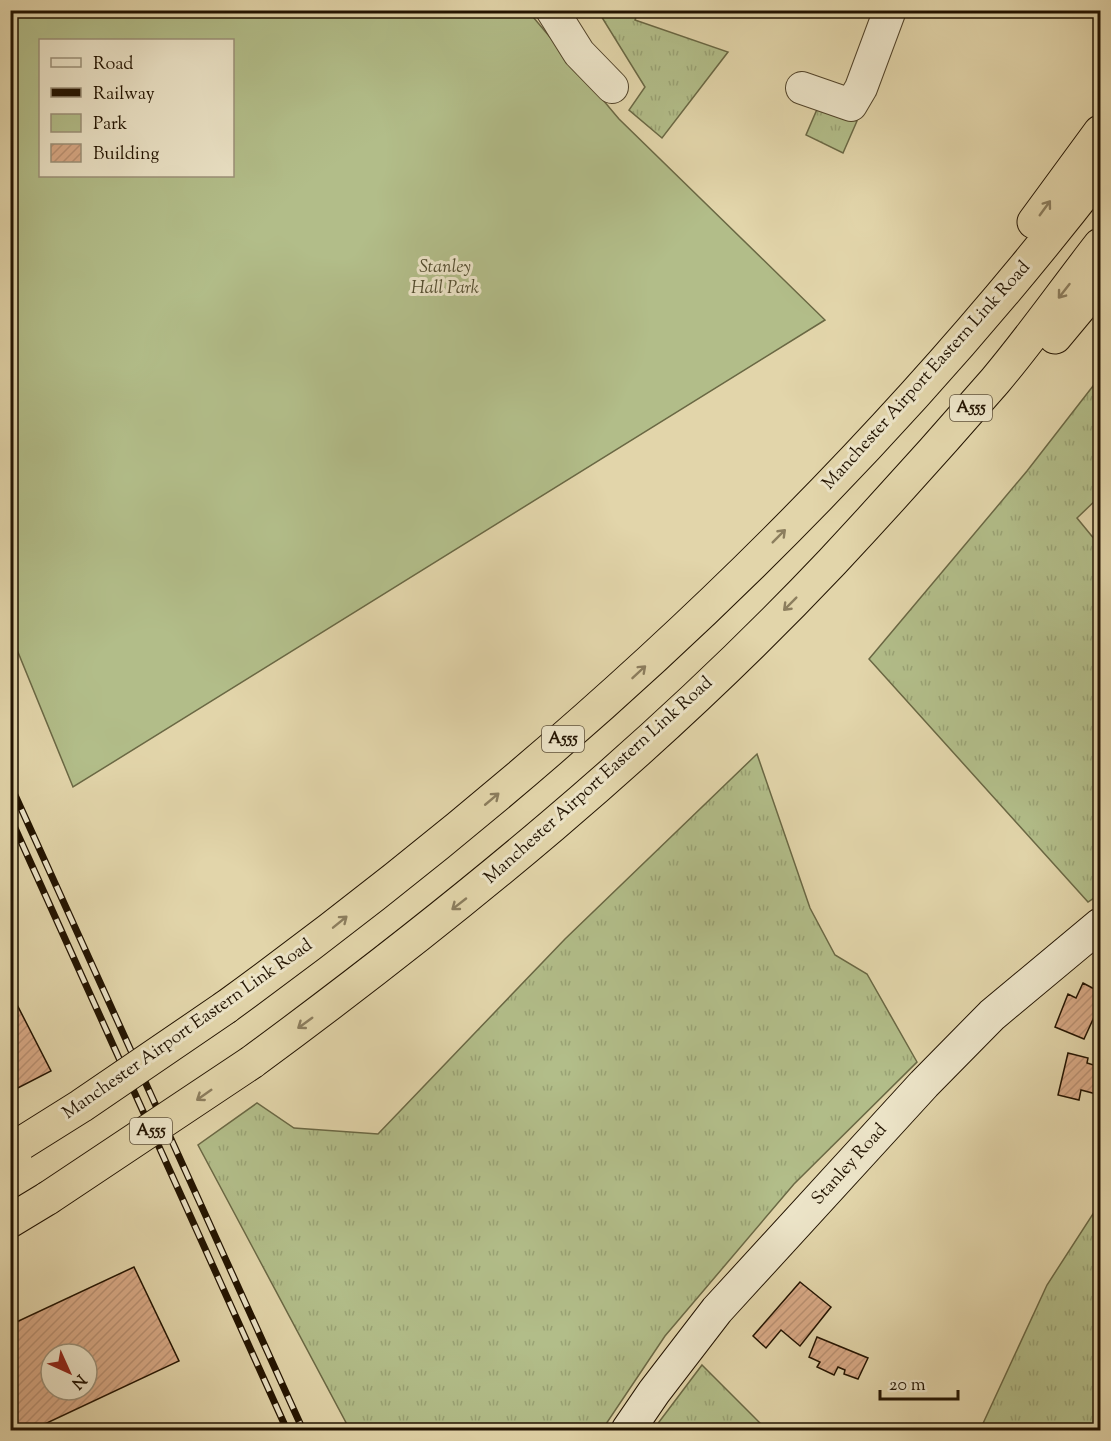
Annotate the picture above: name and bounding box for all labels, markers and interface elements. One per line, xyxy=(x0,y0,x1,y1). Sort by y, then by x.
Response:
legend xyxy=(39,39,234,177)
text: Road xyxy=(93,52,133,78)
text: Railway xyxy=(93,82,155,108)
text: Park xyxy=(93,112,128,138)
text: Building xyxy=(93,142,159,168)
one-way arrow xyxy=(1039,201,1051,217)
park label: Stanley Hall Park xyxy=(411,255,479,302)
street label: Manchester Airport Eastern Link Road xyxy=(817,256,1037,496)
one-way arrow xyxy=(1058,282,1071,298)
road number: A555 xyxy=(950,395,992,421)
one-way arrow xyxy=(772,528,787,543)
one-way arrow xyxy=(782,596,797,611)
one-way arrow xyxy=(632,664,647,679)
street label: Manchester Airport Eastern Link Road xyxy=(479,671,719,891)
road number: A555 xyxy=(542,726,584,752)
one-way arrow xyxy=(484,792,499,806)
one-way arrow xyxy=(451,897,467,910)
one-way arrow xyxy=(332,916,348,929)
street label: Manchester Airport Eastern Link Road xyxy=(58,933,318,1127)
one-way arrow xyxy=(297,1017,313,1029)
one-way arrow xyxy=(196,1089,213,1101)
road number: A555 xyxy=(130,1118,172,1144)
street label: Stanley Road xyxy=(806,1118,894,1212)
north arrow xyxy=(39,1342,99,1402)
scale bar xyxy=(880,1363,958,1401)
text: N xyxy=(65,1368,90,1394)
text: 20 m xyxy=(889,1373,926,1399)

